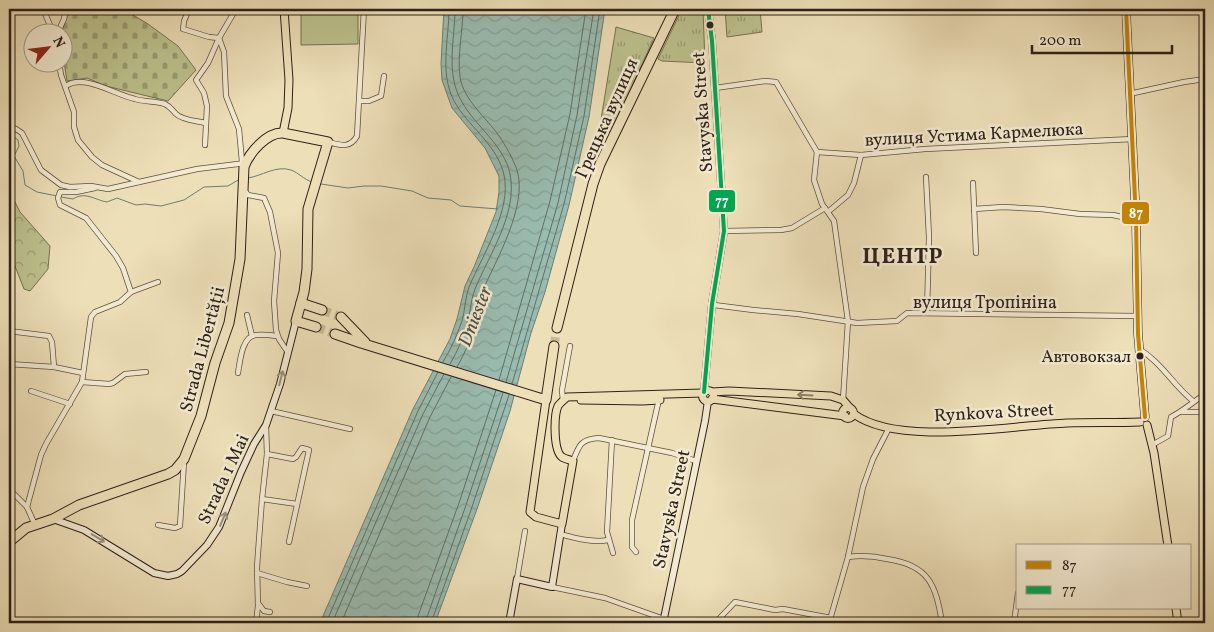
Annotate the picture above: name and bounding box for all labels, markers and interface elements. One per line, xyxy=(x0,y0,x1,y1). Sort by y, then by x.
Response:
unlabelled marker xyxy=(705,20,715,30)
north arrow xyxy=(22,22,72,72)
scale bar xyxy=(1032,22,1172,54)
text: 200 m xyxy=(1039,31,1082,52)
text: N xyxy=(47,34,69,52)
street label: Stavyska Street xyxy=(687,51,720,173)
street label: Грецька вулиця xyxy=(570,55,645,183)
street label: вулиця Устима Кармелюка xyxy=(864,117,1084,154)
line badge: 77 xyxy=(708,189,736,213)
text: 77 xyxy=(715,193,729,212)
line badge: 87 xyxy=(1121,201,1150,225)
text: 87 xyxy=(1129,205,1143,224)
district label: ЦЕНТР xyxy=(862,242,944,273)
water label: Dniester xyxy=(453,282,500,351)
street label: Strada Libertății xyxy=(175,284,232,415)
street label: вулиця Тропініна xyxy=(913,291,1057,316)
place label: Автовокзал xyxy=(1042,346,1131,369)
marker: Автовокзал xyxy=(1135,351,1145,361)
one-way arrow xyxy=(277,371,286,387)
one-way arrow xyxy=(798,391,814,400)
street label: Rynkova Street xyxy=(933,398,1055,429)
street label: Strada 1 Mai xyxy=(192,430,256,529)
street label: Stavyska Street xyxy=(648,447,697,571)
one-way arrow xyxy=(218,512,228,527)
one-way arrow xyxy=(90,534,104,544)
legend xyxy=(1016,544,1192,610)
text: 87 xyxy=(1062,556,1077,577)
text: 77 xyxy=(1062,580,1077,601)

